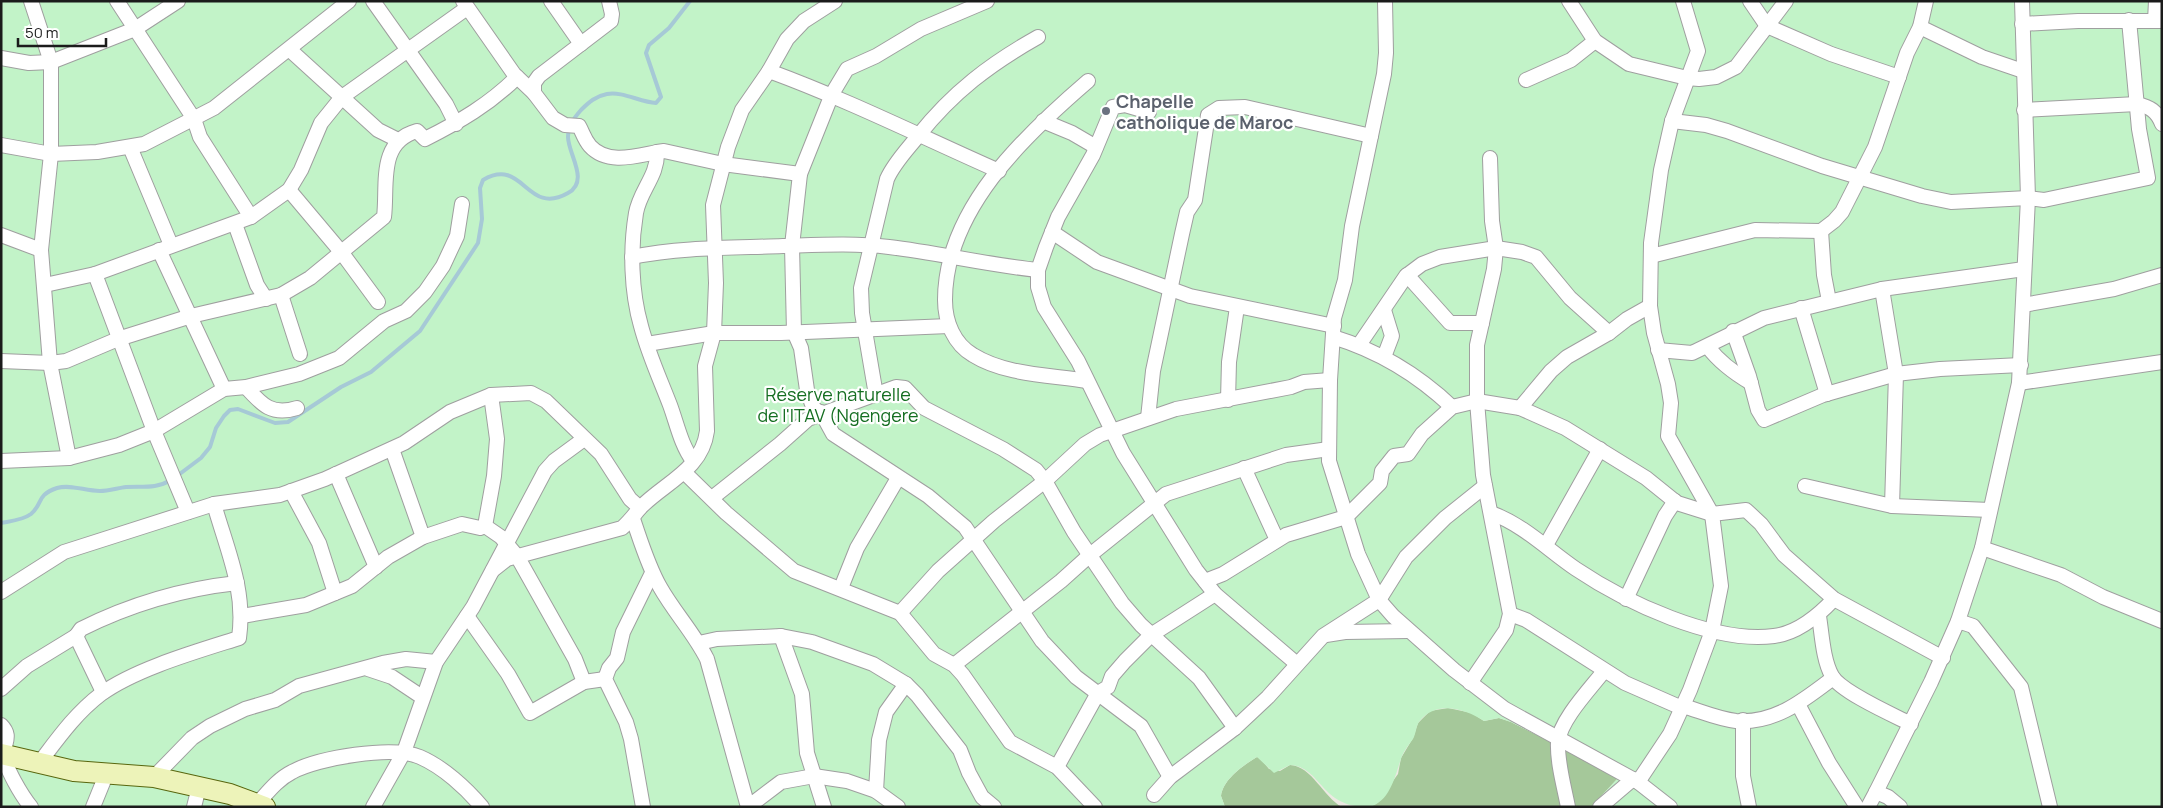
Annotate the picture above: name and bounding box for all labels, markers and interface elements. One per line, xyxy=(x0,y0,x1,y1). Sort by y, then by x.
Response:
scale bar xyxy=(18,15,105,47)
text: 50 m xyxy=(25,22,59,43)
place label: Chapelle catholique de Maroc xyxy=(1116,89,1293,134)
marker: Chapelle catholique de Maroc xyxy=(1100,105,1112,117)
park label: Réserve naturelle de l'ITAV (Ngengere xyxy=(757,382,919,427)

